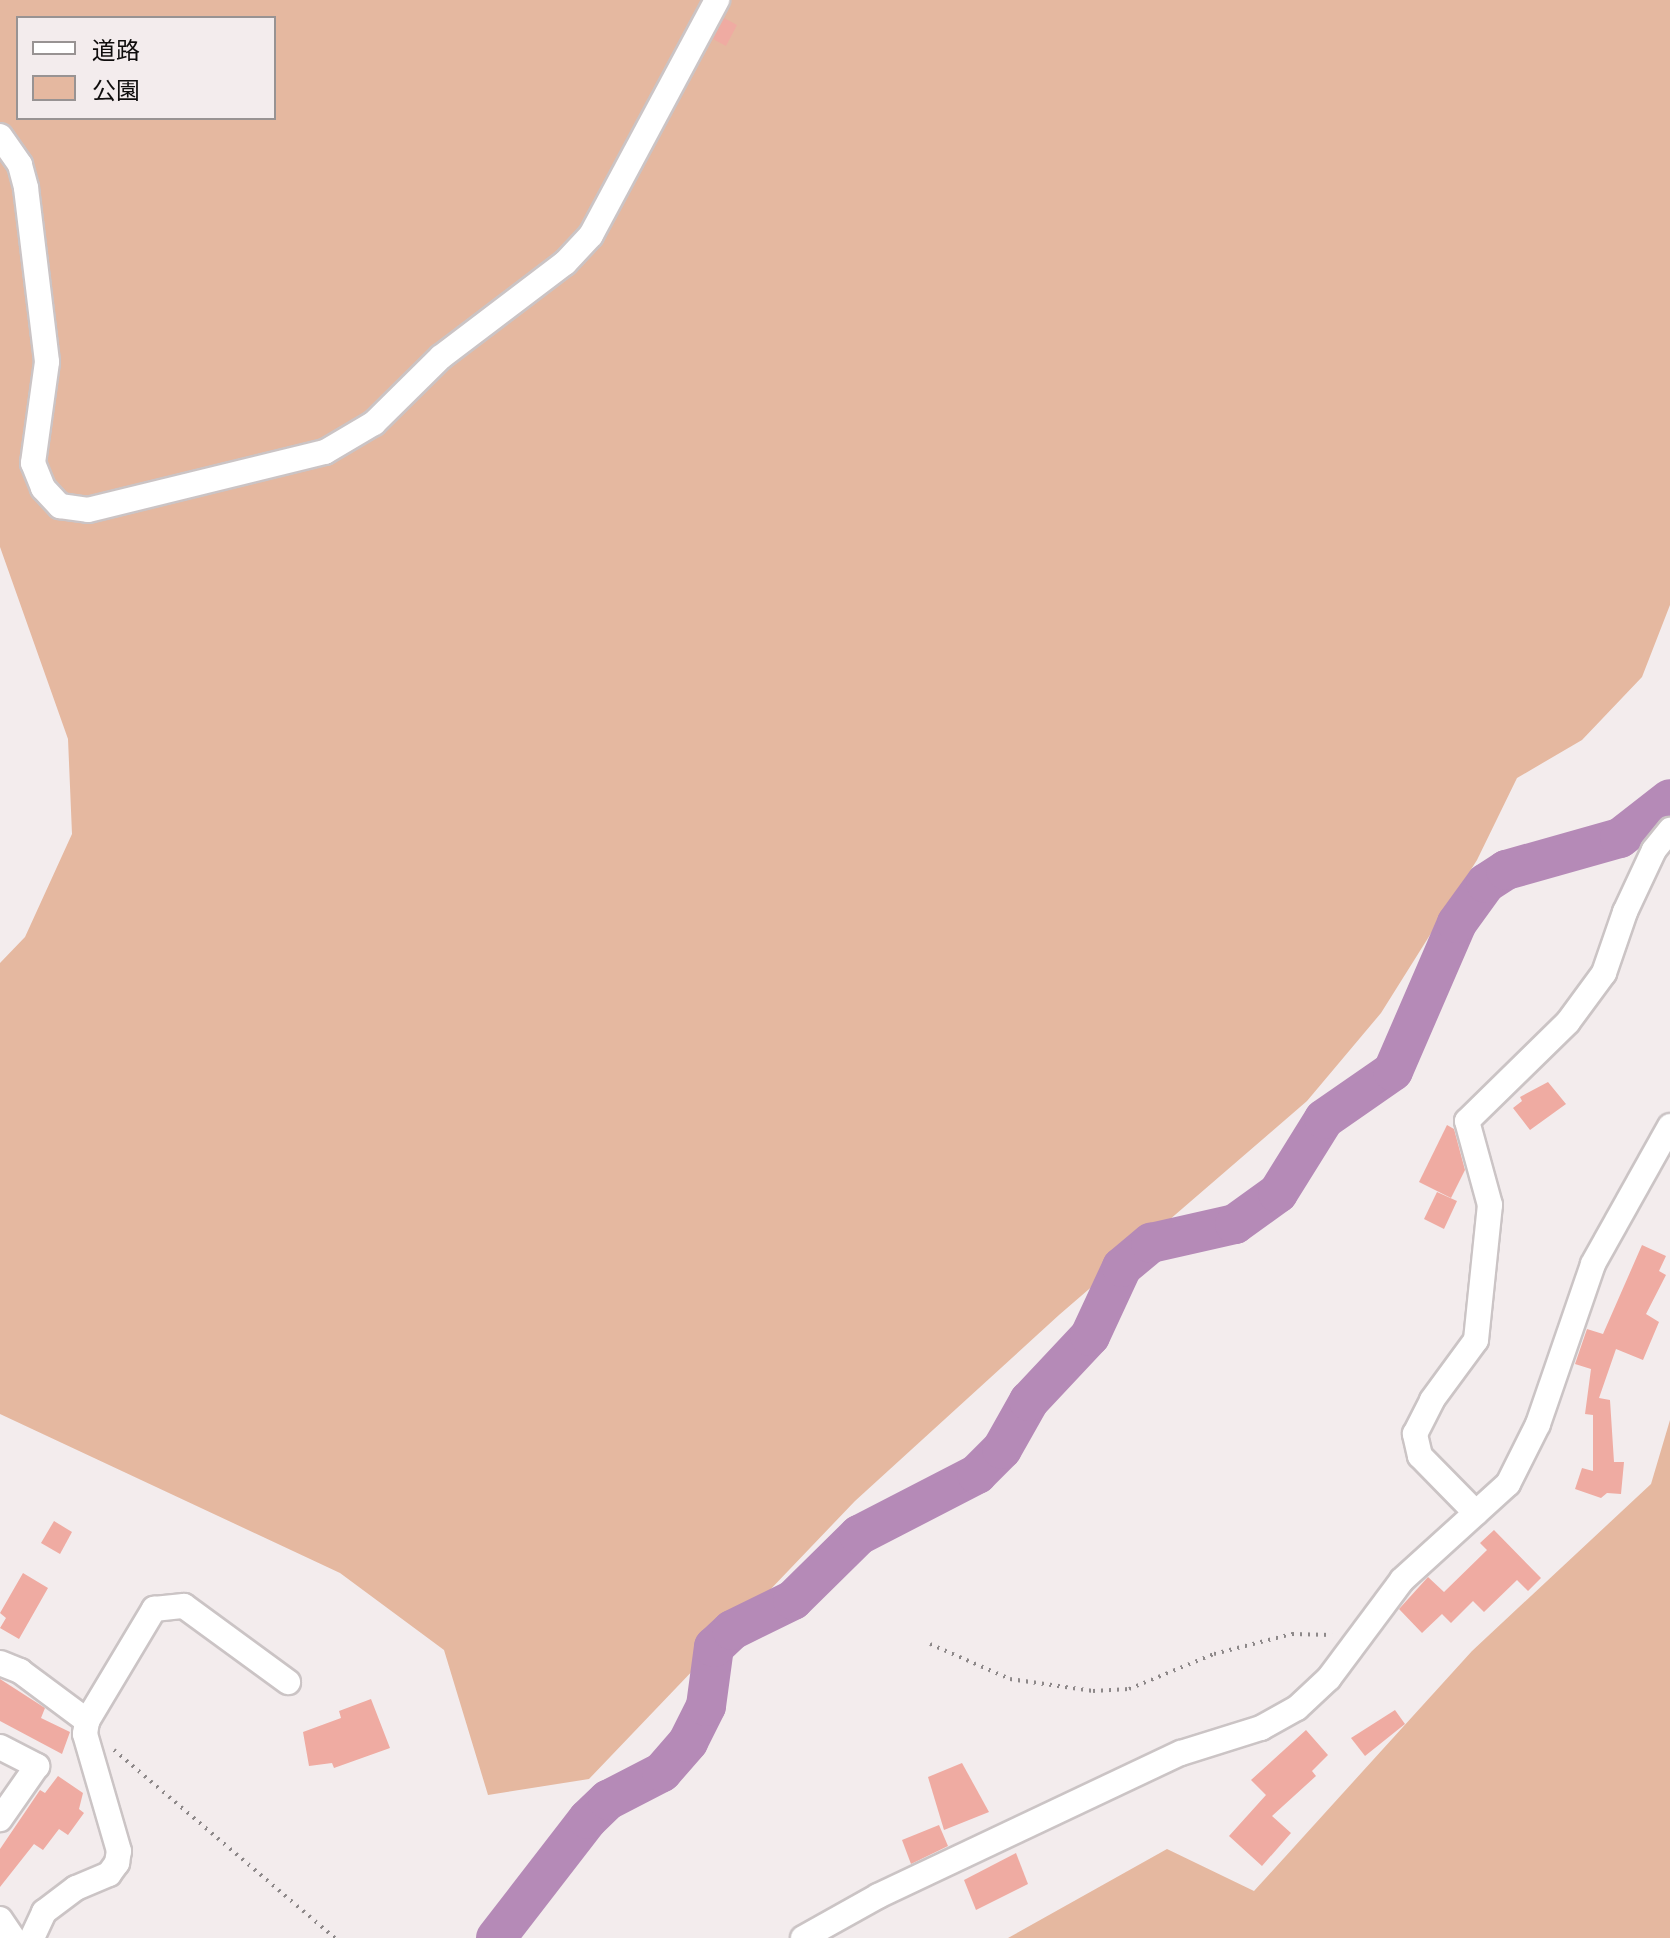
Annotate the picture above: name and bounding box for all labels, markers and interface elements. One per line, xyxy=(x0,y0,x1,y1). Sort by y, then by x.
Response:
legend xyxy=(16,16,276,120)
text: 道路 xyxy=(92,37,140,66)
text: 公園 xyxy=(92,77,140,106)

